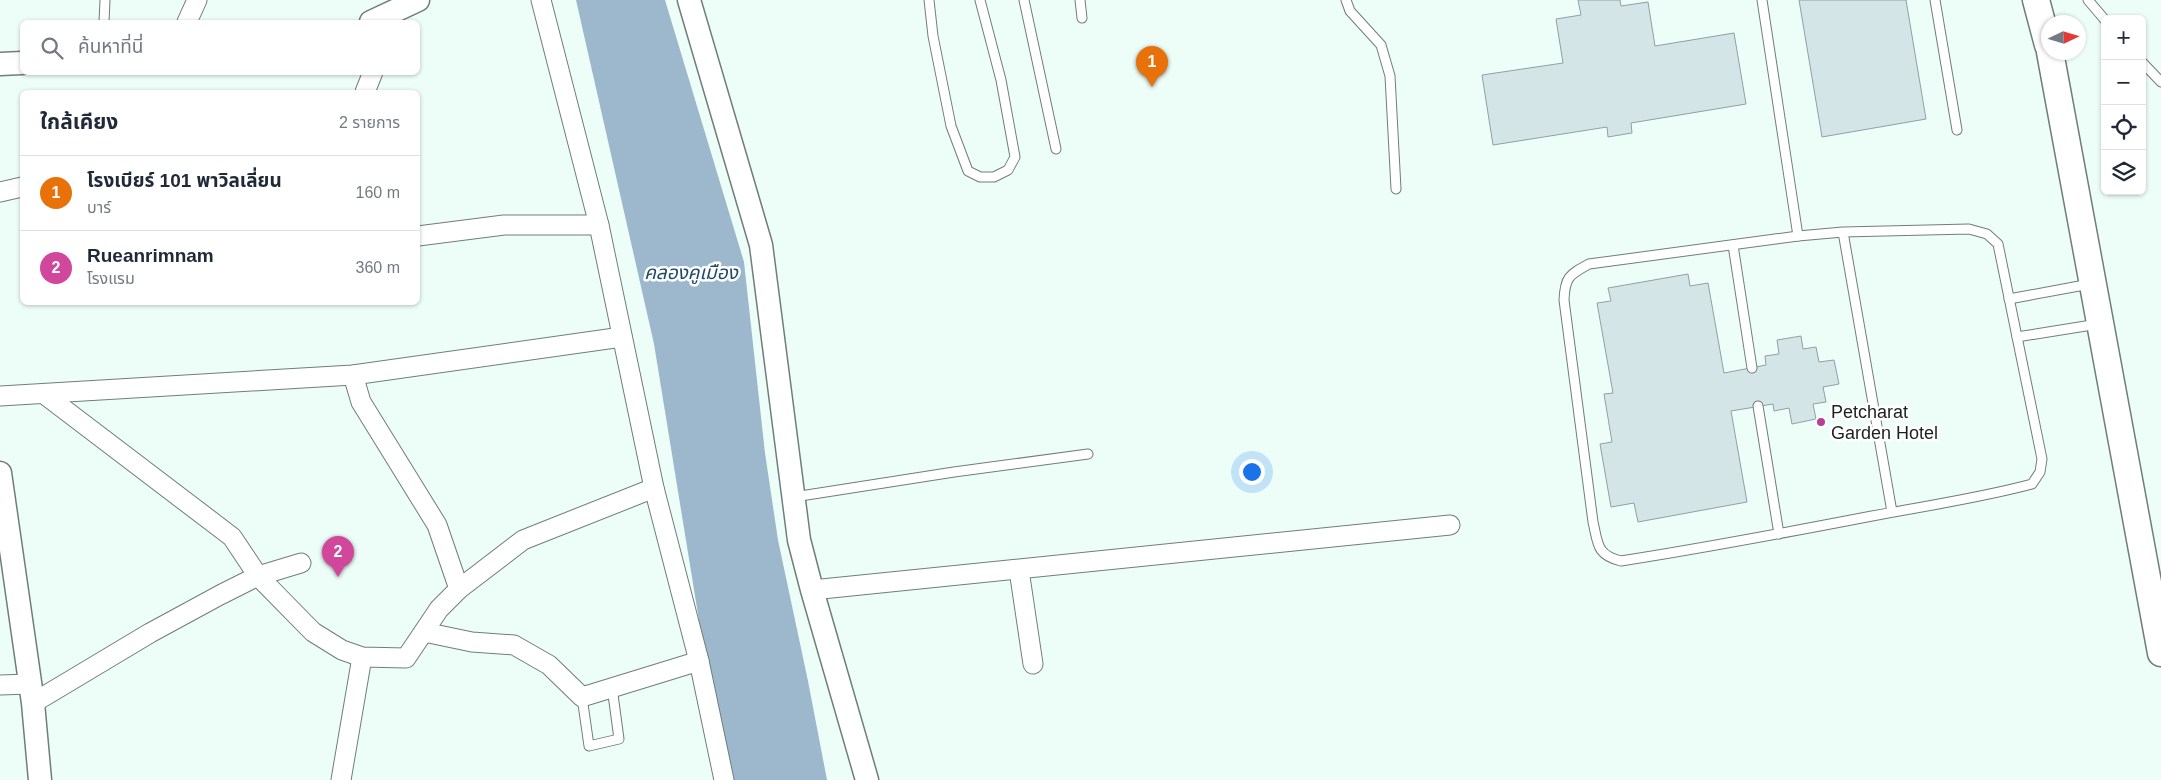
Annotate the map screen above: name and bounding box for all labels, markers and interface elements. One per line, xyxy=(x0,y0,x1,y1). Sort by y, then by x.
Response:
north arrow xyxy=(2041,15,2086,60)
map controls xyxy=(2101,15,2146,195)
button: + xyxy=(2101,15,2146,60)
search box xyxy=(20,20,420,75)
icon: search xyxy=(38,34,66,62)
text: ค้นหาที่นี่ xyxy=(78,36,143,57)
pin: 1 xyxy=(1136,46,1168,87)
button: − xyxy=(2101,60,2146,105)
button: locate xyxy=(2101,105,2146,150)
text: ใกล้เคียง xyxy=(40,110,118,133)
text: 2 รายการ xyxy=(339,114,400,131)
button: layers xyxy=(2101,150,2146,195)
text: โรงเบียร์ 101 พาวิลเลี่ยน xyxy=(87,170,282,191)
text: 1 xyxy=(52,184,60,201)
text: 160 m xyxy=(356,184,400,201)
text: บาร์ xyxy=(87,199,111,216)
text: Rueanrimnam xyxy=(87,245,214,266)
text: 2 xyxy=(52,259,60,276)
text: 360 m xyxy=(356,259,400,276)
water label: คลองคูเมือง xyxy=(644,262,739,285)
text: โรงแรม xyxy=(87,270,135,287)
place label: Petcharat Garden Hotel xyxy=(1831,402,1938,443)
marker: Petcharat Garden Hotel xyxy=(1815,416,1827,428)
your location xyxy=(1239,459,1265,485)
pin: 2 xyxy=(322,536,354,577)

